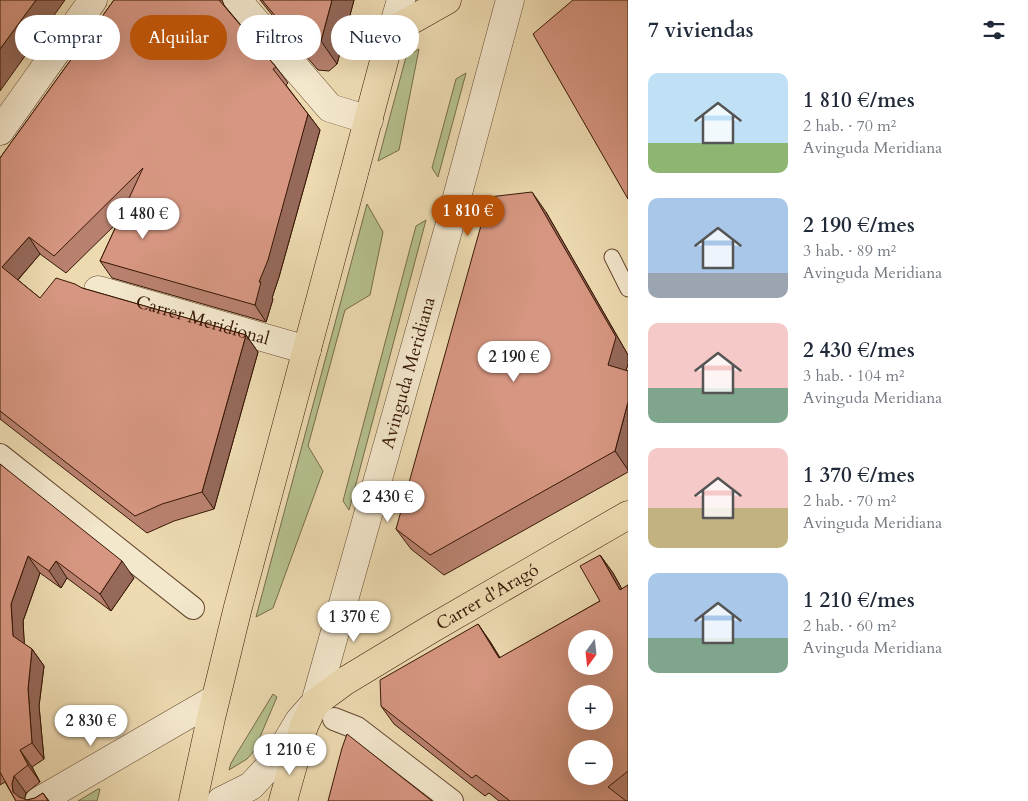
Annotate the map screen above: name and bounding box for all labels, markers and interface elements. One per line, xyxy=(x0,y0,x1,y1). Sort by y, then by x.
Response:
chip: Comprar xyxy=(15,15,120,60)
chip: Alquilar xyxy=(130,15,227,60)
chip: Filtros xyxy=(237,15,321,60)
chip: Nuevo xyxy=(331,15,419,60)
text: 7 viviendas xyxy=(648,16,754,45)
icon: filters xyxy=(980,16,1008,44)
text: 1 810 €/mes xyxy=(803,86,915,115)
icon: home xyxy=(688,93,748,153)
text: 2 hab. · 70 m² xyxy=(803,115,896,137)
text: Avinguda Meridiana xyxy=(803,137,942,159)
pin: 1 810 € xyxy=(422,194,514,237)
pin: 1 480 € xyxy=(97,198,189,240)
text: 1 810 € xyxy=(443,200,493,222)
text: 1 480 € xyxy=(118,203,168,225)
text: 2 190 €/mes xyxy=(803,211,915,240)
icon: home xyxy=(688,218,748,278)
text: 3 hab. · 89 m² xyxy=(803,240,896,262)
text: Avinguda Meridiana xyxy=(803,262,942,284)
street label: Carrer Meridional xyxy=(133,289,273,351)
street label: Avinguda Meridiana xyxy=(375,294,441,452)
text: 2 430 €/mes xyxy=(803,336,915,365)
pin: 2 190 € xyxy=(468,340,560,383)
icon: home xyxy=(688,343,748,403)
text: 2 190 € xyxy=(489,346,539,368)
text: 3 hab. · 104 m² xyxy=(803,365,904,387)
text: Avinguda Meridiana xyxy=(803,387,942,409)
text: 1 370 €/mes xyxy=(803,461,915,490)
icon: home xyxy=(688,468,748,528)
pin: 2 430 € xyxy=(342,480,434,523)
text: 2 430 € xyxy=(363,486,413,508)
text: 2 hab. · 70 m² xyxy=(803,490,896,512)
text: Avinguda Meridiana xyxy=(803,512,942,534)
street label: Carrer d'Aragó xyxy=(431,557,543,636)
text: 1 210 €/mes xyxy=(803,586,915,615)
icon: home xyxy=(688,593,748,653)
pin: 1 370 € xyxy=(308,600,400,643)
text: 1 370 € xyxy=(329,606,379,628)
text: 2 hab. · 60 m² xyxy=(803,615,896,637)
north arrow xyxy=(568,630,612,675)
map controls xyxy=(568,630,613,785)
text: Avinguda Meridiana xyxy=(803,637,942,659)
button: + xyxy=(568,685,613,730)
pin: 2 830 € xyxy=(45,704,137,747)
text: 2 830 € xyxy=(66,710,116,732)
pin: 1 210 € xyxy=(244,734,336,776)
text: 1 210 € xyxy=(265,739,315,761)
button: − xyxy=(568,740,613,785)

